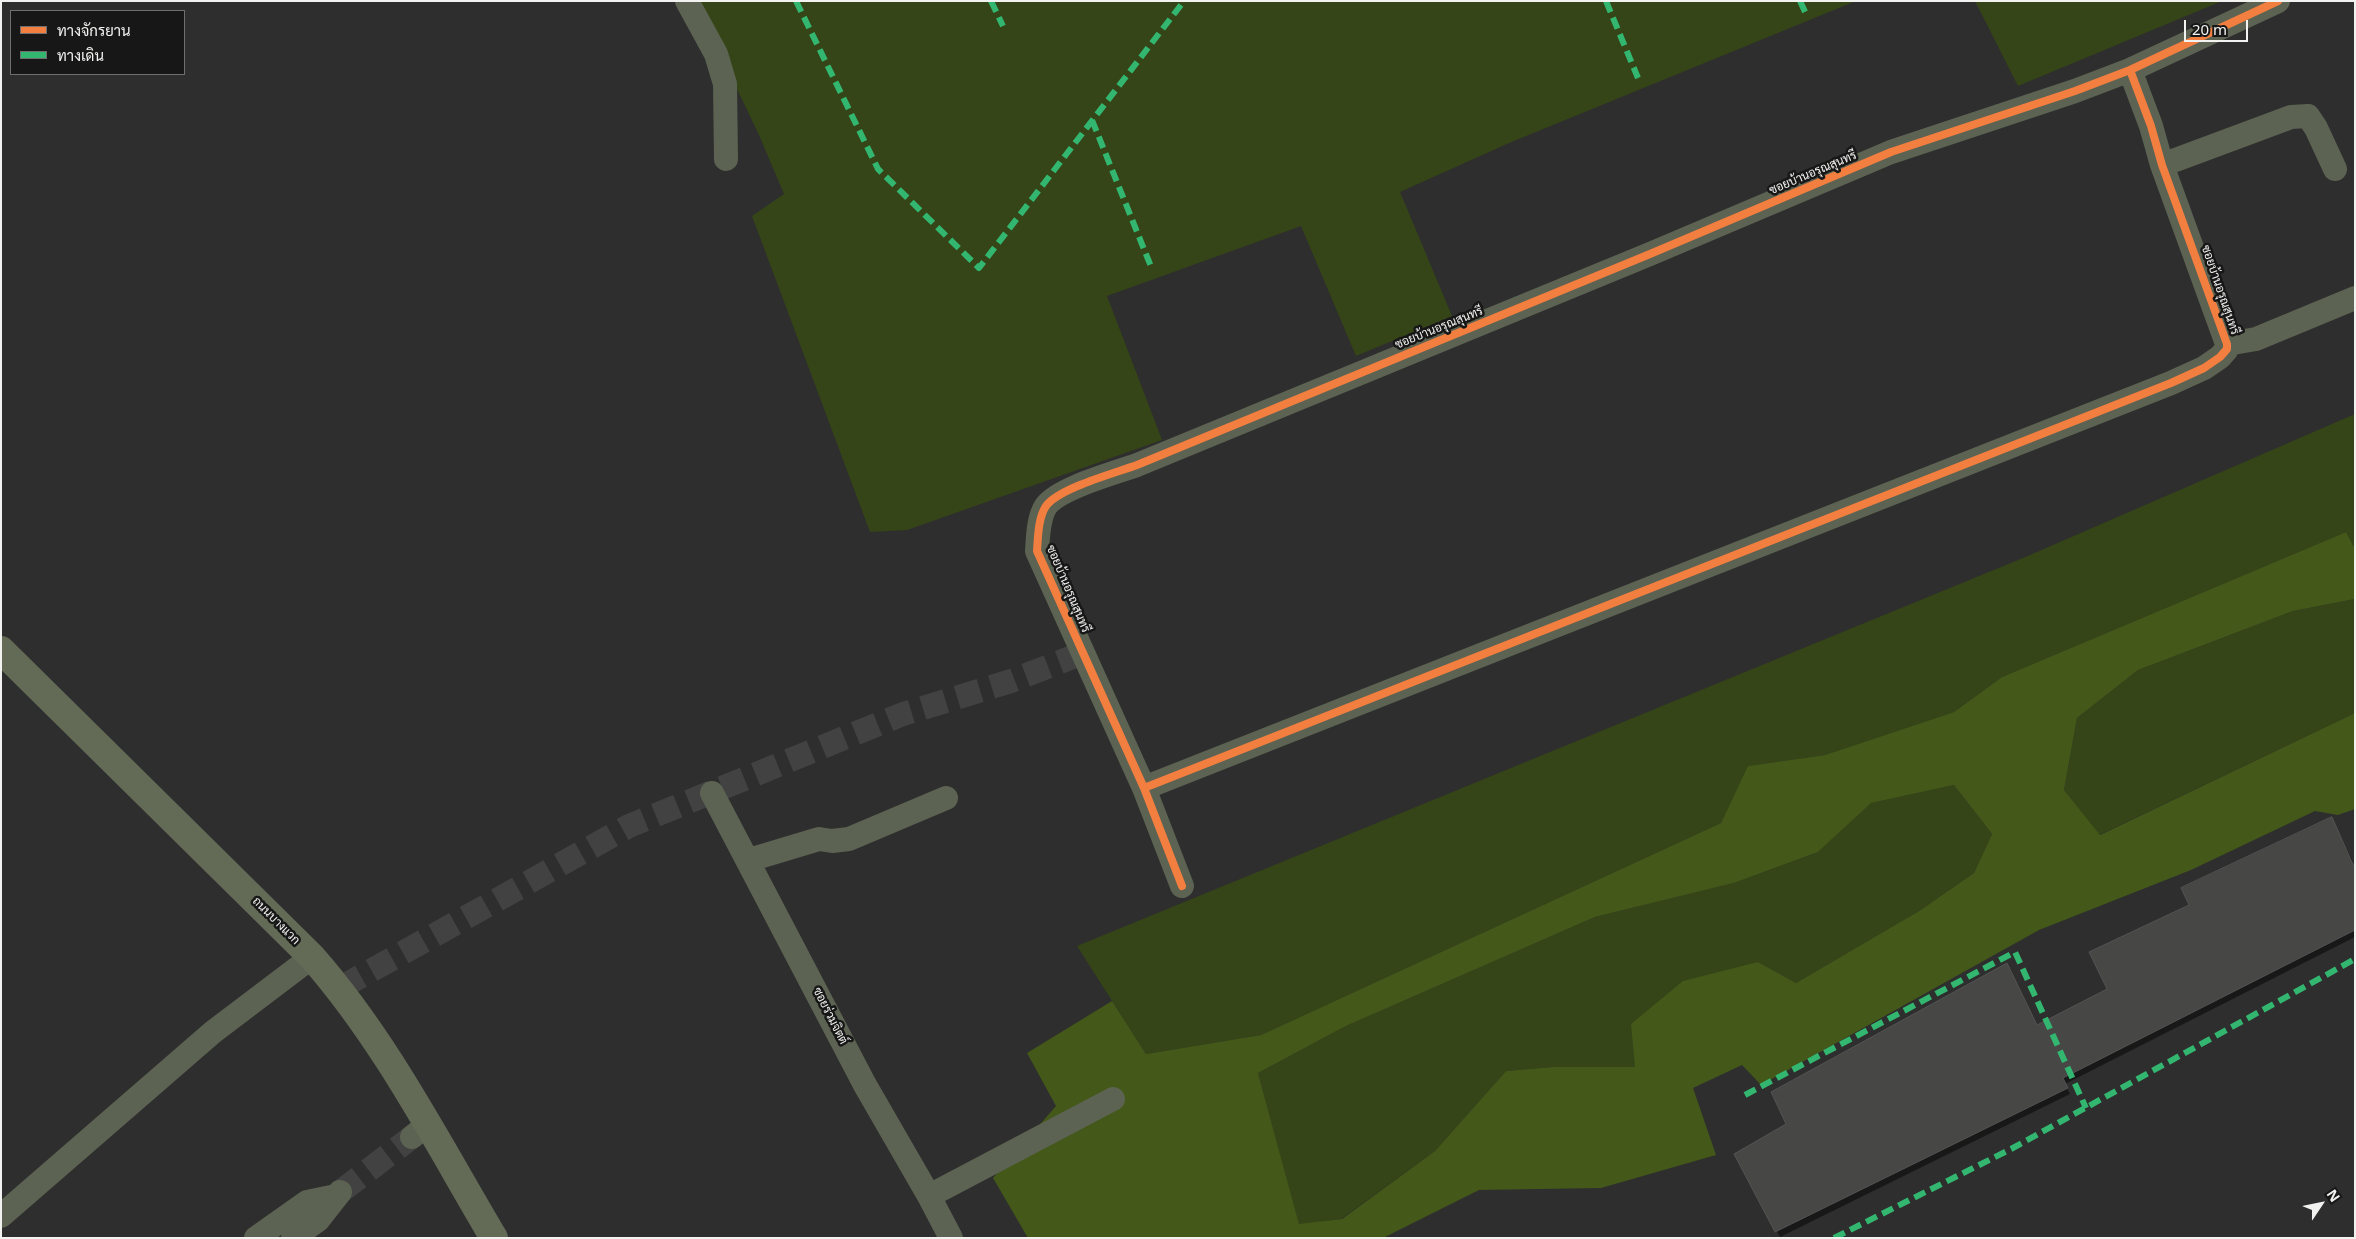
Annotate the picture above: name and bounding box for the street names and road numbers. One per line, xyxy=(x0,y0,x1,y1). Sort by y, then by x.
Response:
street label: ซอยบ้านอรุณสุนทรี xyxy=(1767,148,1859,198)
street label: ซอยบ้านอรุณสุนทรี xyxy=(2198,243,2242,337)
street label: ซอยบ้านอรุณสุนทรี xyxy=(1393,304,1485,352)
street label: ซอยบ้านอรุณสุนทรี xyxy=(1043,543,1093,635)
street label: ถนนบางแวก xyxy=(249,894,303,948)
street label: ซอยร่วมจิตต์ xyxy=(810,985,850,1047)

